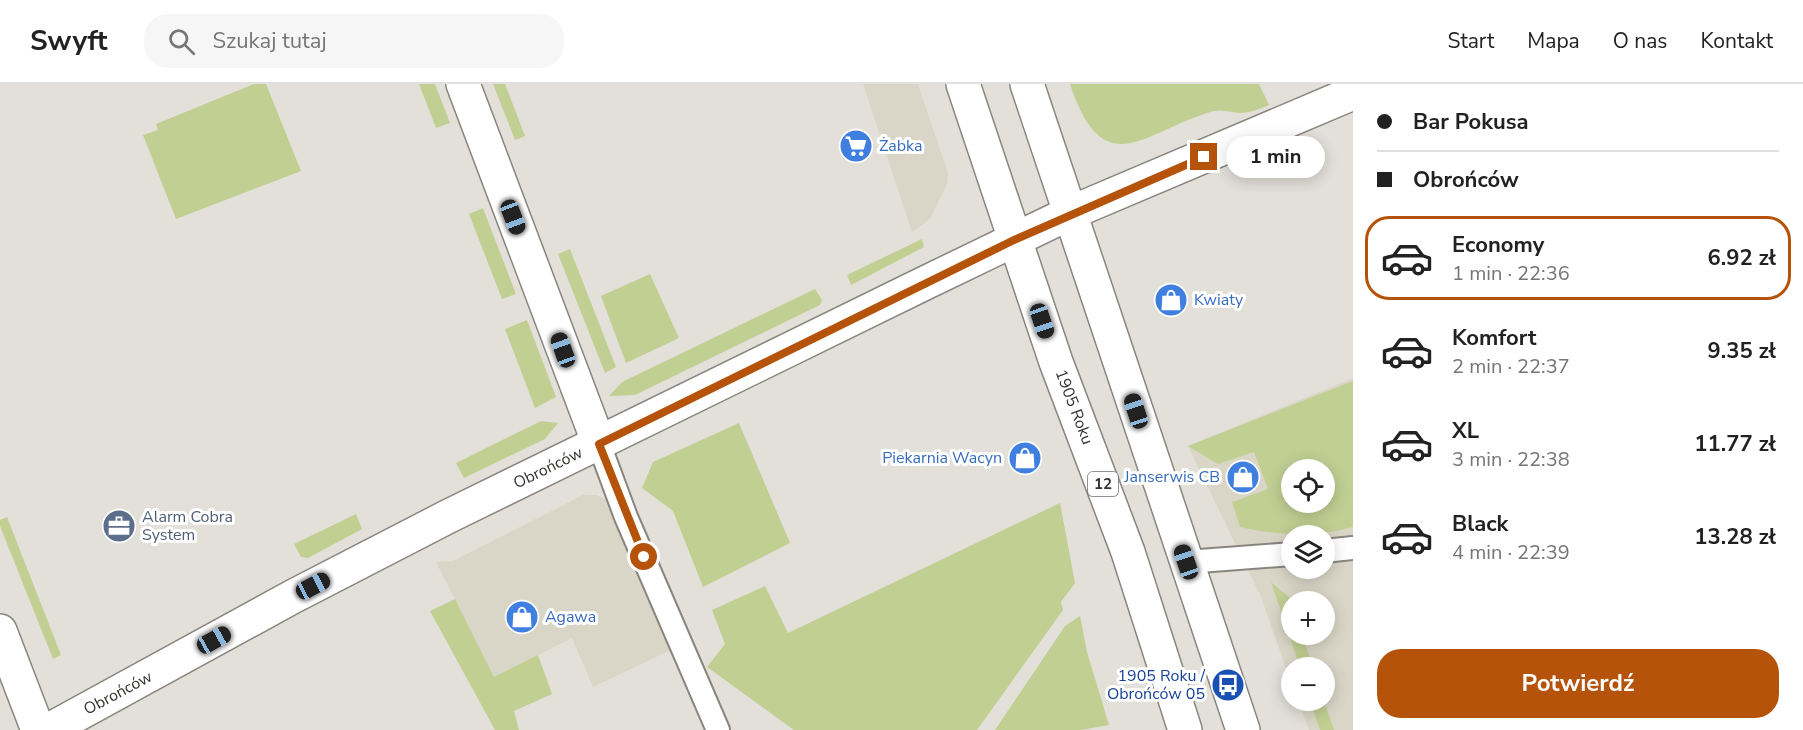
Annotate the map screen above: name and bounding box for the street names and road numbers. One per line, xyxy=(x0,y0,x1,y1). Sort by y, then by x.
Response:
street label: 1905 Roku xyxy=(1050,366,1098,448)
street label: Obrońców xyxy=(510,442,587,494)
road number: 12 xyxy=(1088,472,1118,496)
street label: Obrońców xyxy=(80,666,157,720)

